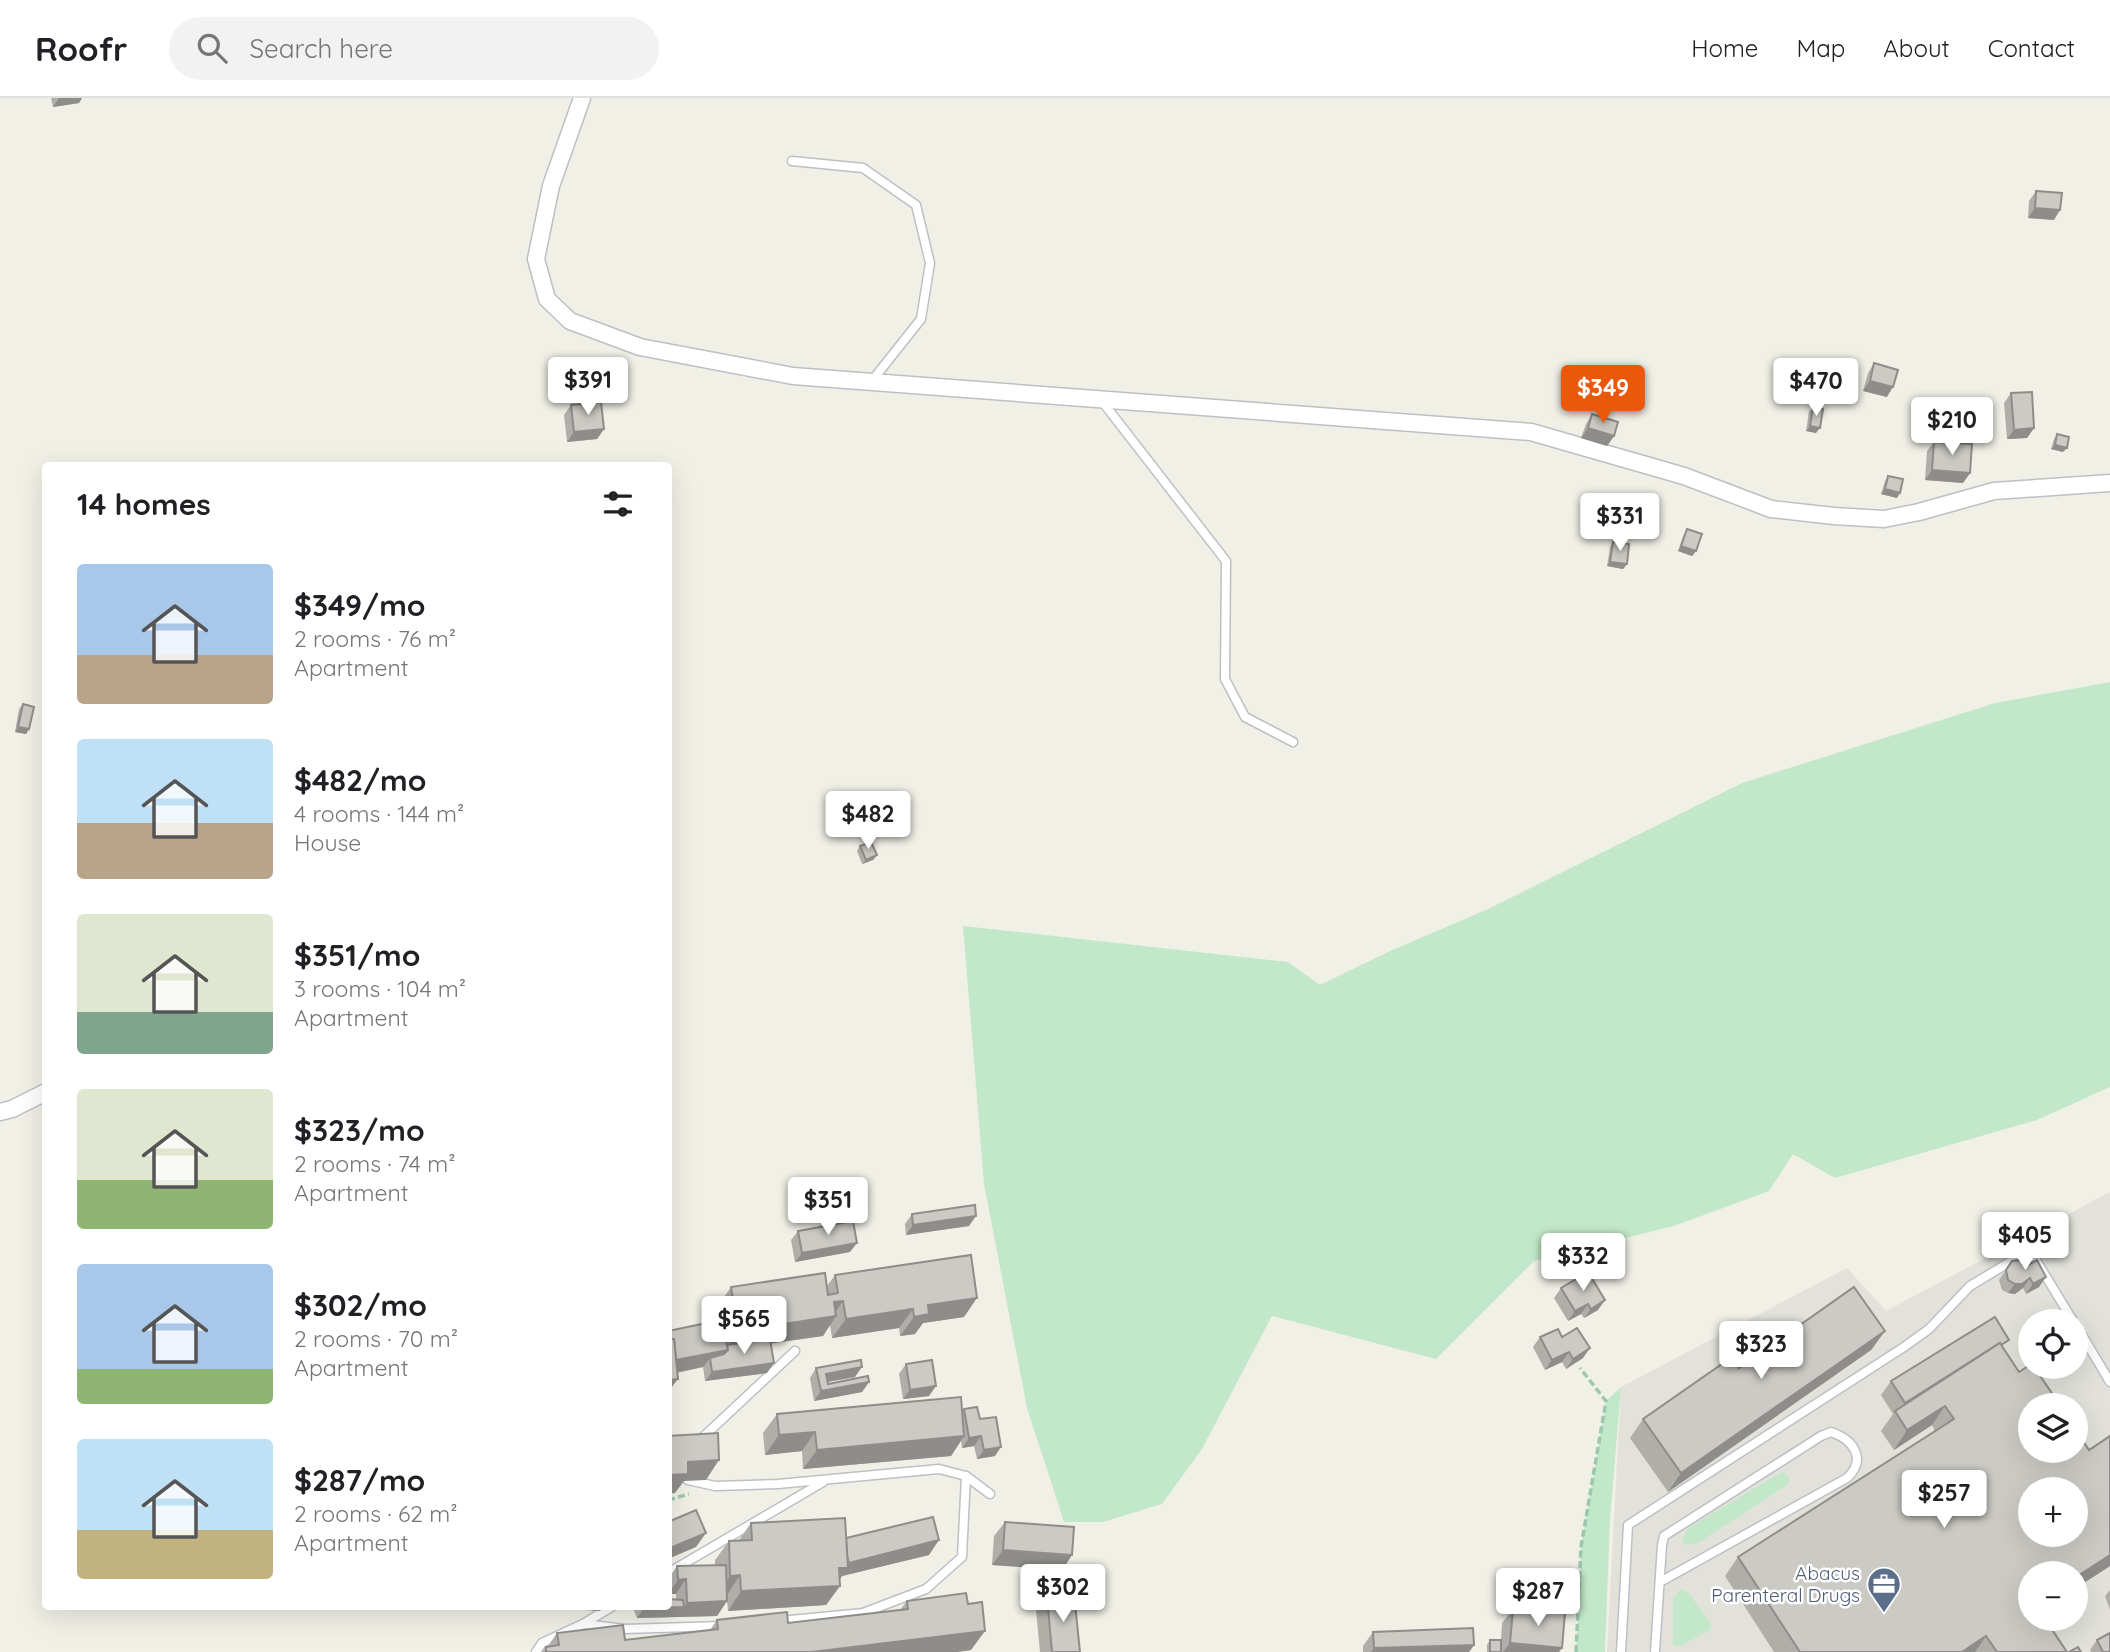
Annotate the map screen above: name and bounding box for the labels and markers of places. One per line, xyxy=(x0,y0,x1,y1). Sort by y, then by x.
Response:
pin: $391 xyxy=(547,358,629,417)
pin: $470 xyxy=(1775,358,1857,418)
pin: $349 xyxy=(1562,366,1644,425)
pin: $210 xyxy=(1911,398,1993,457)
pin: $331 xyxy=(1579,494,1661,553)
pin: $482 xyxy=(827,792,909,851)
pin: $351 xyxy=(787,1178,869,1237)
pin: $405 xyxy=(1984,1212,2066,1272)
pin: $332 xyxy=(1542,1234,1624,1293)
pin: $565 xyxy=(703,1296,785,1356)
pin: $323 xyxy=(1720,1322,1802,1381)
pin: $257 xyxy=(1903,1470,1985,1530)
place label: Abacus Parenteral Drugs xyxy=(1711,1561,1860,1607)
pin: $302 xyxy=(1022,1564,1104,1624)
office icon: Abacus Parenteral Drugs xyxy=(1865,1565,1903,1614)
pin: $287 xyxy=(1497,1568,1579,1628)

